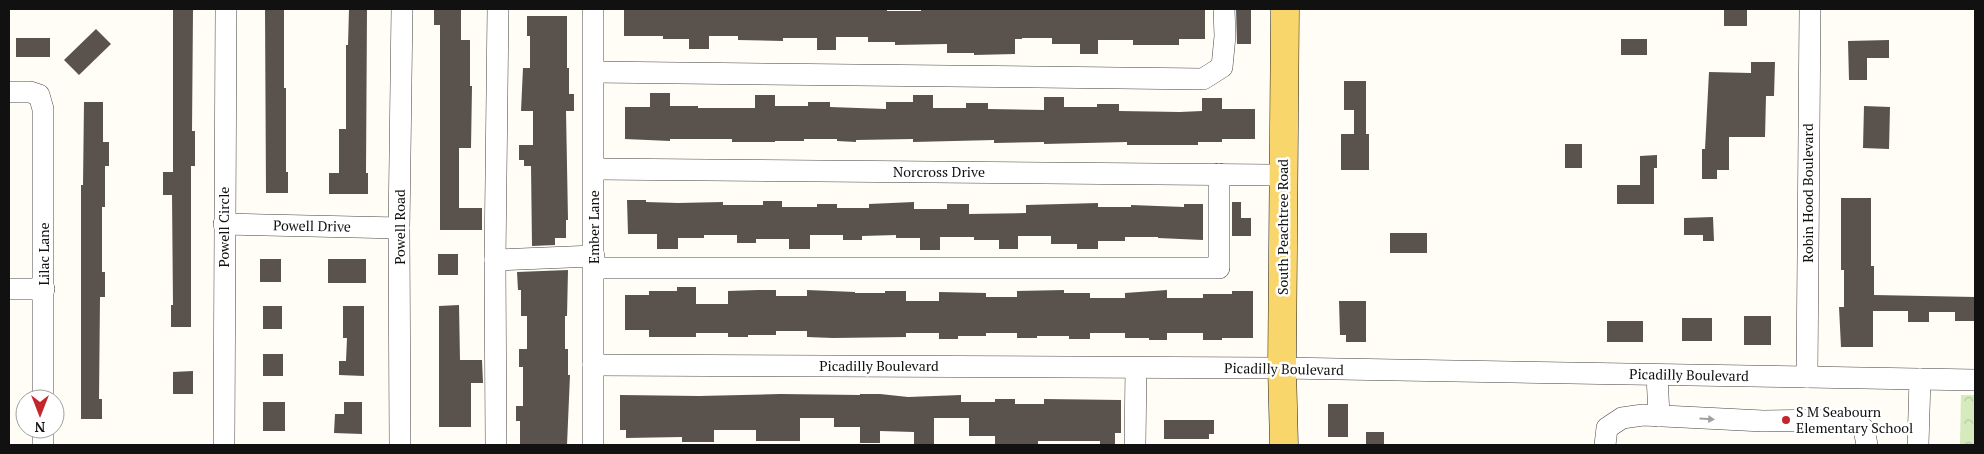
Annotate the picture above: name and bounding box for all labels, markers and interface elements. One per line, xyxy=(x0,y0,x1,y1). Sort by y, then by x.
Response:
street label: Robin Hood Boulevard xyxy=(1798,123,1817,263)
street label: South Peachtree Road xyxy=(1273,159,1292,295)
street label: Norcross Drive xyxy=(893,162,985,181)
street label: Powell Circle xyxy=(214,187,233,267)
street label: Powell Road xyxy=(390,189,409,265)
street label: Ember Lane xyxy=(584,190,603,264)
street label: Powell Drive xyxy=(273,215,351,236)
street label: Lilac Lane xyxy=(34,222,53,286)
street label: Picadilly Boulevard xyxy=(819,356,939,375)
street label: Picadilly Boulevard xyxy=(1224,358,1344,379)
street label: Picadilly Boulevard xyxy=(1629,364,1749,385)
north arrow xyxy=(15,389,65,439)
place label: S M Seabourn Elementary School xyxy=(1796,402,1913,437)
marker: S M Seabourn Elementary School xyxy=(1780,414,1792,426)
one-way arrow xyxy=(1700,415,1716,423)
text: N xyxy=(34,418,45,437)

